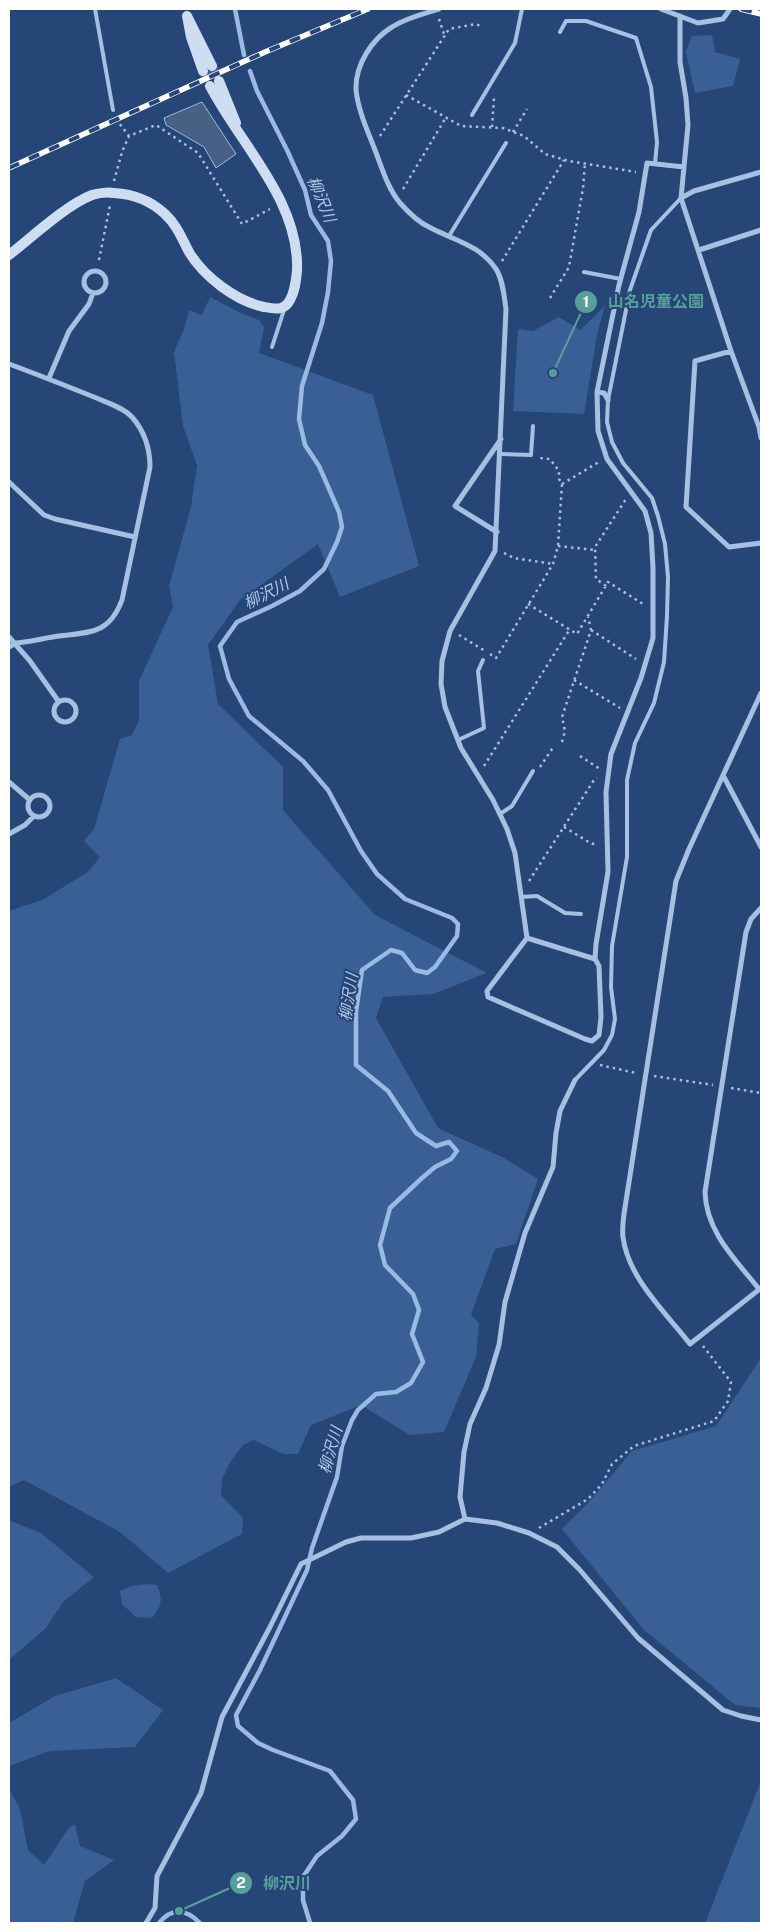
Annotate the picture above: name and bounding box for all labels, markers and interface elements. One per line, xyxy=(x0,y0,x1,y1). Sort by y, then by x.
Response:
water label: 柳沢川 xyxy=(303,173,340,227)
callout: 山名児童公園 xyxy=(573,286,714,317)
text: 山名児童公園 xyxy=(608,292,704,311)
text: 1 xyxy=(583,293,589,310)
water label: 柳沢川 xyxy=(241,573,294,613)
water label: 柳沢川 xyxy=(335,970,362,1022)
water label: 柳沢川 xyxy=(315,1423,347,1476)
callout: 柳沢川 xyxy=(228,1868,321,1899)
text: 2 xyxy=(236,1874,246,1891)
text: 柳沢川 xyxy=(263,1874,311,1893)

